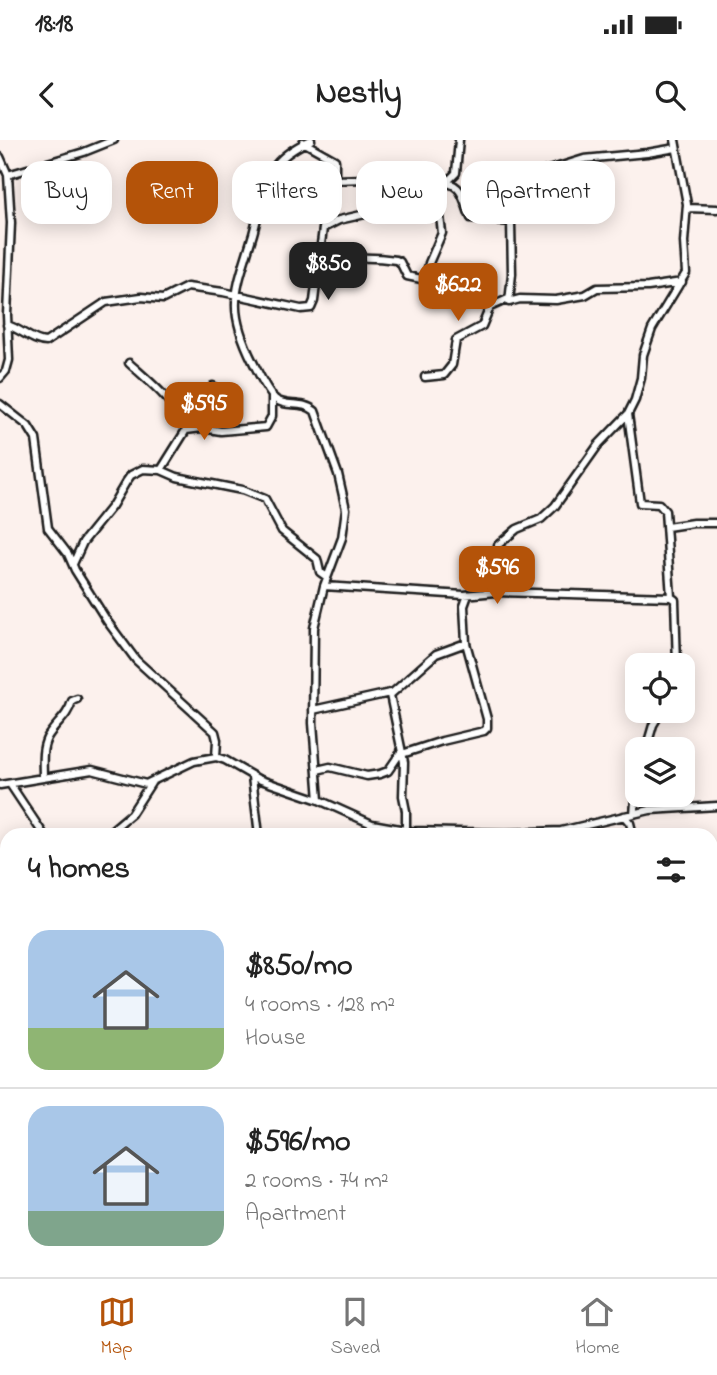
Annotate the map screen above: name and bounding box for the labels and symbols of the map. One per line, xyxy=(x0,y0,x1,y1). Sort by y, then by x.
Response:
pin: $850 xyxy=(287,242,369,302)
pin: $622 xyxy=(417,264,499,323)
pin: $595 xyxy=(163,383,245,442)
pin: $596 xyxy=(456,546,538,606)

